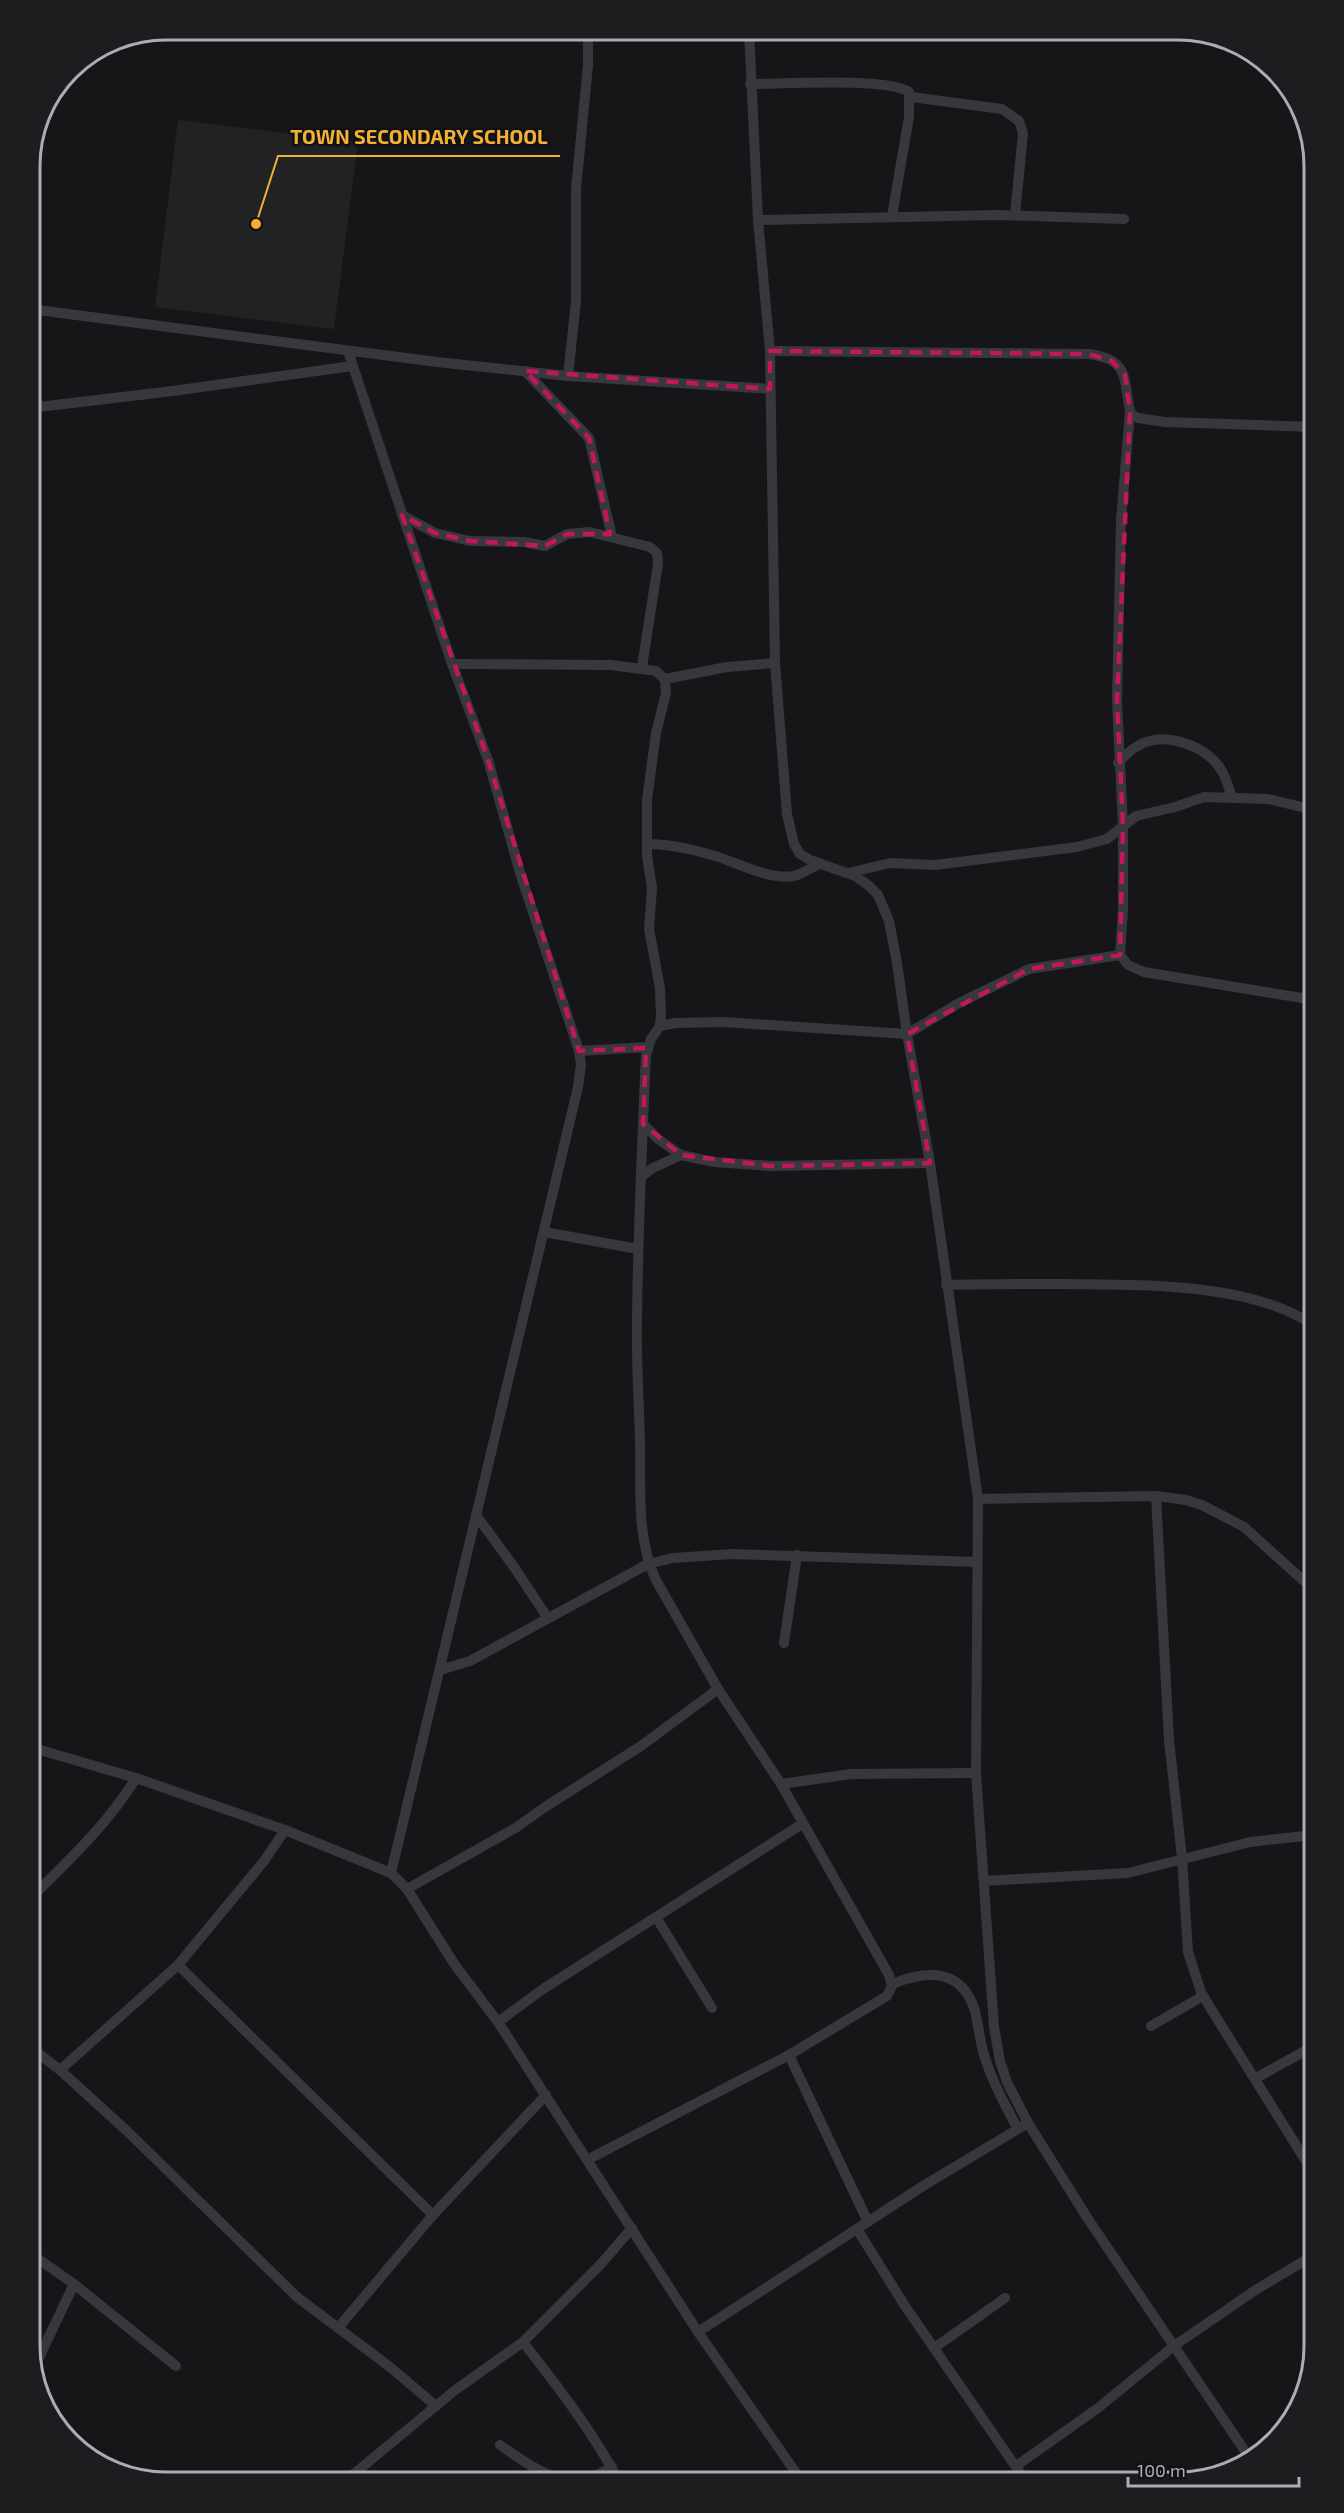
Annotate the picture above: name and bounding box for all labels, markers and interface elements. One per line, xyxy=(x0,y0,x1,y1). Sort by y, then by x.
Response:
callout: TOWN SECONDARY SCHOOL xyxy=(278,118,560,156)
text: TOWN SECONDARY SCHOOL xyxy=(290,124,548,148)
scale bar xyxy=(1128,2450,1299,2488)
text: 100 m xyxy=(1137,2459,1186,2481)

